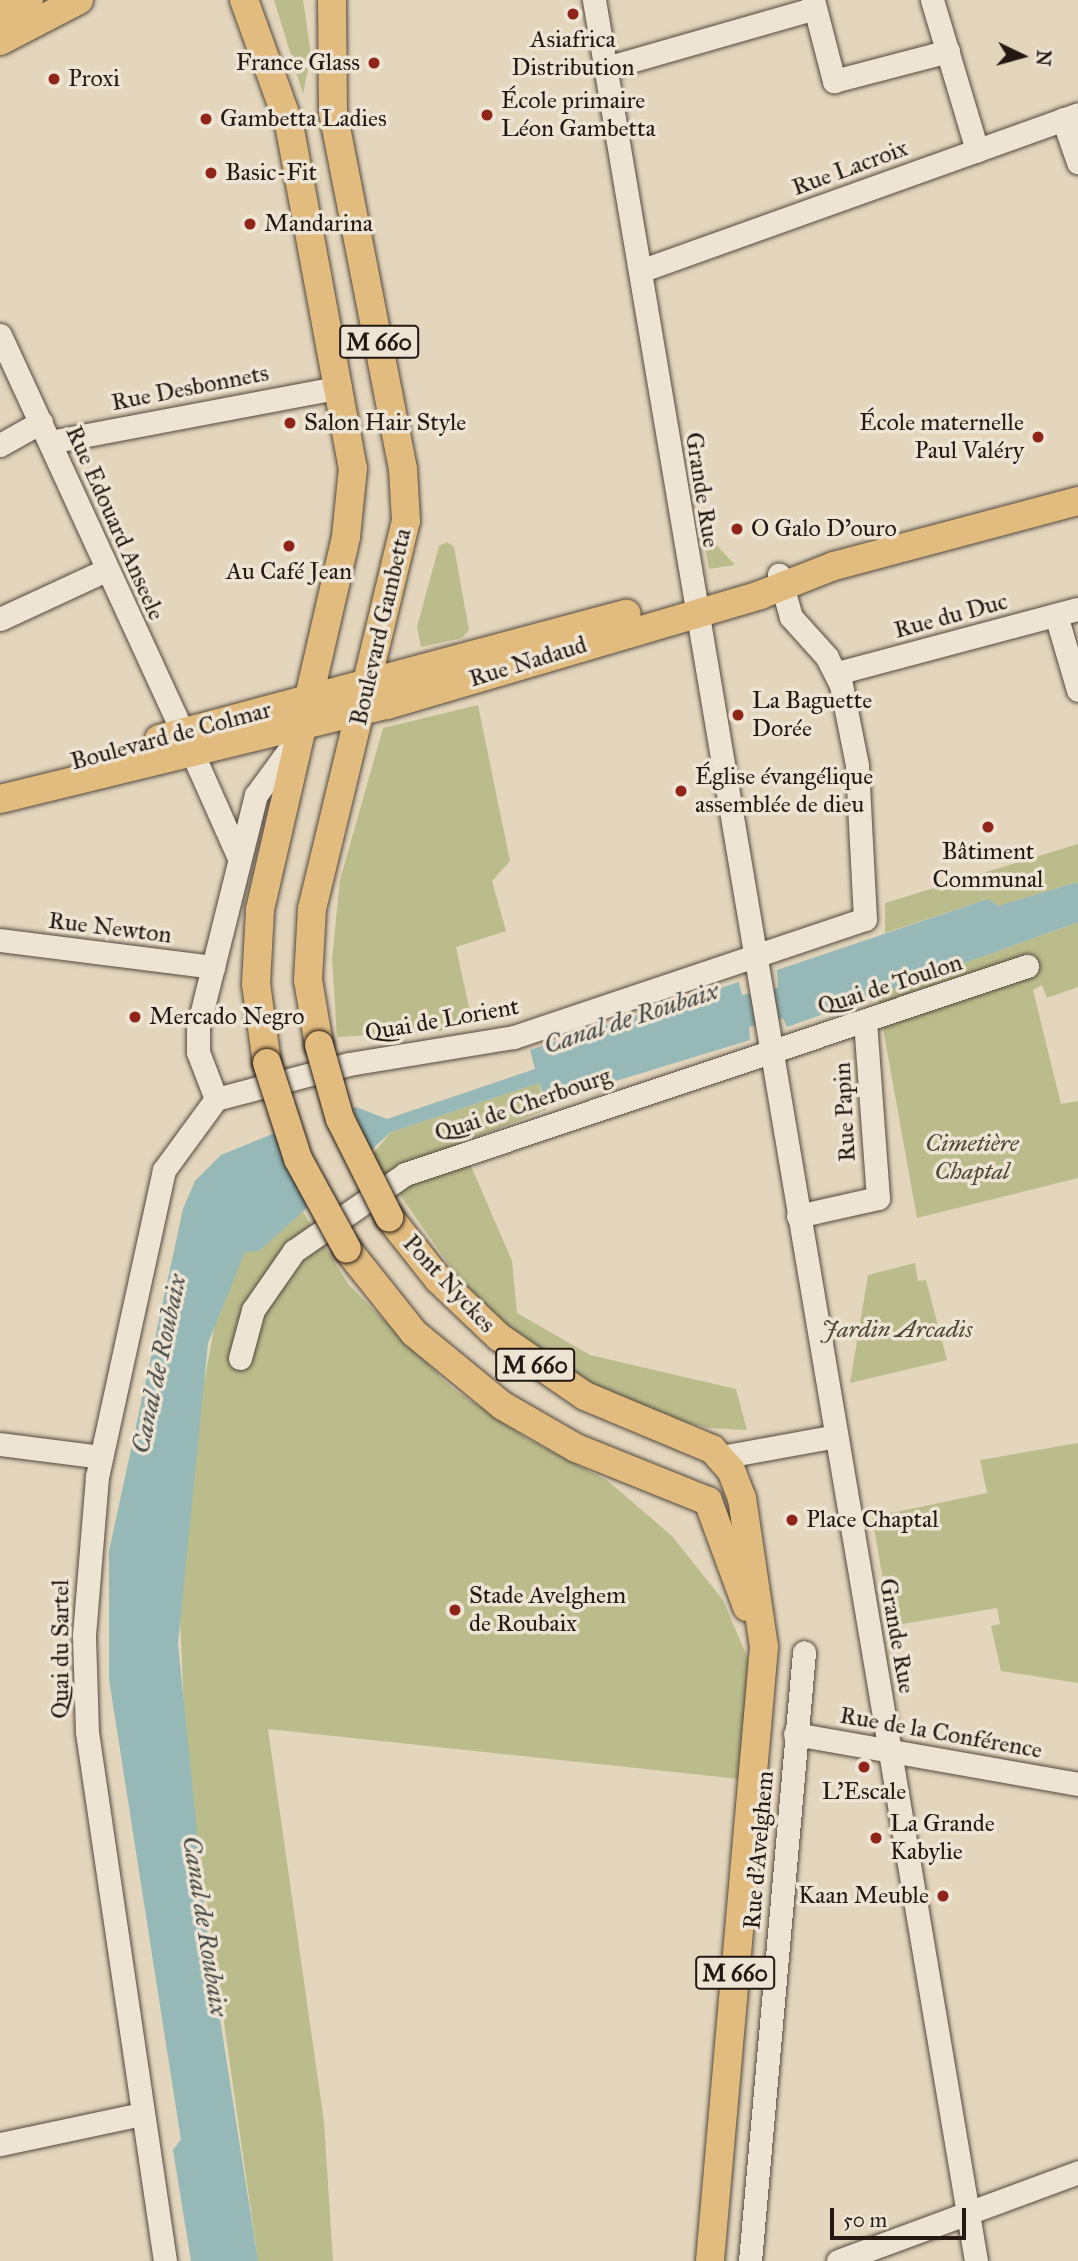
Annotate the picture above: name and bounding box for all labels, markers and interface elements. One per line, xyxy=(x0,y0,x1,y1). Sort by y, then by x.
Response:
marker: Asiafrica Distribution xyxy=(565,6,581,22)
north arrow xyxy=(987,21,1057,91)
place label: Asiafrica Distribution xyxy=(512,26,634,82)
place label: France Glass xyxy=(236,49,360,77)
text: N xyxy=(1031,49,1056,67)
marker: France Glass xyxy=(366,55,382,71)
place label: Proxi xyxy=(68,65,120,93)
marker: Proxi xyxy=(46,71,62,87)
place label: École primaire Léon Gambetta xyxy=(501,87,656,143)
place label: Gambetta Ladies xyxy=(220,105,387,133)
marker: École primaire Léon Gambetta xyxy=(479,107,495,123)
marker: Gambetta Ladies xyxy=(198,111,214,127)
street label: Rue Lacroix xyxy=(788,134,912,202)
place label: Basic-Fit xyxy=(225,159,317,187)
marker: Basic-Fit xyxy=(203,165,219,181)
place label: Mandarina xyxy=(264,210,373,238)
marker: Mandarina xyxy=(242,216,258,232)
road number: M 660 xyxy=(339,322,419,362)
street label: Rue Desbonnets xyxy=(109,359,271,417)
place label: Salon Hair Style xyxy=(304,409,466,437)
place label: École maternelle Paul Valéry xyxy=(859,409,1024,465)
marker: Salon Hair Style xyxy=(282,415,298,431)
street label: Rue Edouard Anseele xyxy=(59,421,171,625)
marker: École maternelle Paul Valéry xyxy=(1030,429,1046,445)
street label: Grande Rue xyxy=(679,430,725,550)
place label: O Galo D'ouro xyxy=(751,515,897,543)
marker: O Galo D'ouro xyxy=(729,521,745,537)
street label: Boulevard Gambetta xyxy=(344,526,418,728)
marker: Au Café Jean xyxy=(281,538,297,554)
place label: Au Café Jean xyxy=(226,558,352,586)
street label: Rue du Duc xyxy=(891,587,1011,645)
street label: Rue Nadaud xyxy=(466,630,590,694)
place label: La Baguette Dorée xyxy=(752,687,872,743)
street label: Boulevard de Colmar xyxy=(68,695,274,777)
marker: La Baguette Dorée xyxy=(730,707,746,723)
place label: Église évangélique assemblée de dieu xyxy=(695,763,873,819)
marker: Église évangélique assemblée de dieu xyxy=(673,783,689,799)
marker: Bâtiment Communal xyxy=(980,819,996,835)
place label: Bâtiment Communal xyxy=(932,838,1044,894)
street label: Rue Newton xyxy=(47,906,173,950)
street label: Quai de Toulon xyxy=(814,948,966,1022)
water label: Canal de Roubaix xyxy=(540,975,722,1061)
street label: Quai de Lorient xyxy=(363,992,521,1048)
place label: Mercado Negro xyxy=(149,1003,304,1031)
marker: Mercado Negro xyxy=(127,1009,143,1025)
street label: Quai de Cherbourg xyxy=(431,1061,615,1149)
street label: Rue Papin xyxy=(828,1061,862,1163)
park label: Cimetière Chaptal xyxy=(925,1130,1019,1186)
street label: Pont Nyckes xyxy=(397,1229,501,1339)
water label: Canal de Roubaix xyxy=(125,1272,193,1456)
park label: Jardin Arcadis xyxy=(821,1316,973,1344)
road number: M 660 xyxy=(495,1346,575,1384)
place label: Place Chaptal xyxy=(806,1506,939,1534)
marker: Place Chaptal xyxy=(784,1512,800,1528)
street label: Grande Rue xyxy=(873,1576,921,1696)
street label: Quai du Sartel xyxy=(47,1579,75,1719)
place label: Stade Avelghem de Roubaix xyxy=(469,1582,626,1638)
marker: Stade Avelghem de Roubaix xyxy=(447,1602,463,1618)
street label: Rue de la Conférence xyxy=(838,1701,1044,1765)
marker: L'Escale xyxy=(856,1759,872,1775)
street label: Rue d'Avelghem xyxy=(738,1769,780,1931)
place label: L'Escale xyxy=(822,1778,906,1806)
place label: La Grande Kabylie xyxy=(890,1810,995,1866)
marker: La Grande Kabylie xyxy=(868,1830,884,1846)
water label: Canal de Roubaix xyxy=(175,1834,235,2018)
place label: Kaan Meuble xyxy=(798,1882,929,1910)
marker: Kaan Meuble xyxy=(935,1888,951,1904)
road number: M 660 xyxy=(695,1954,775,1992)
scale bar xyxy=(833,2194,970,2238)
text: 50 m xyxy=(843,2207,887,2233)

